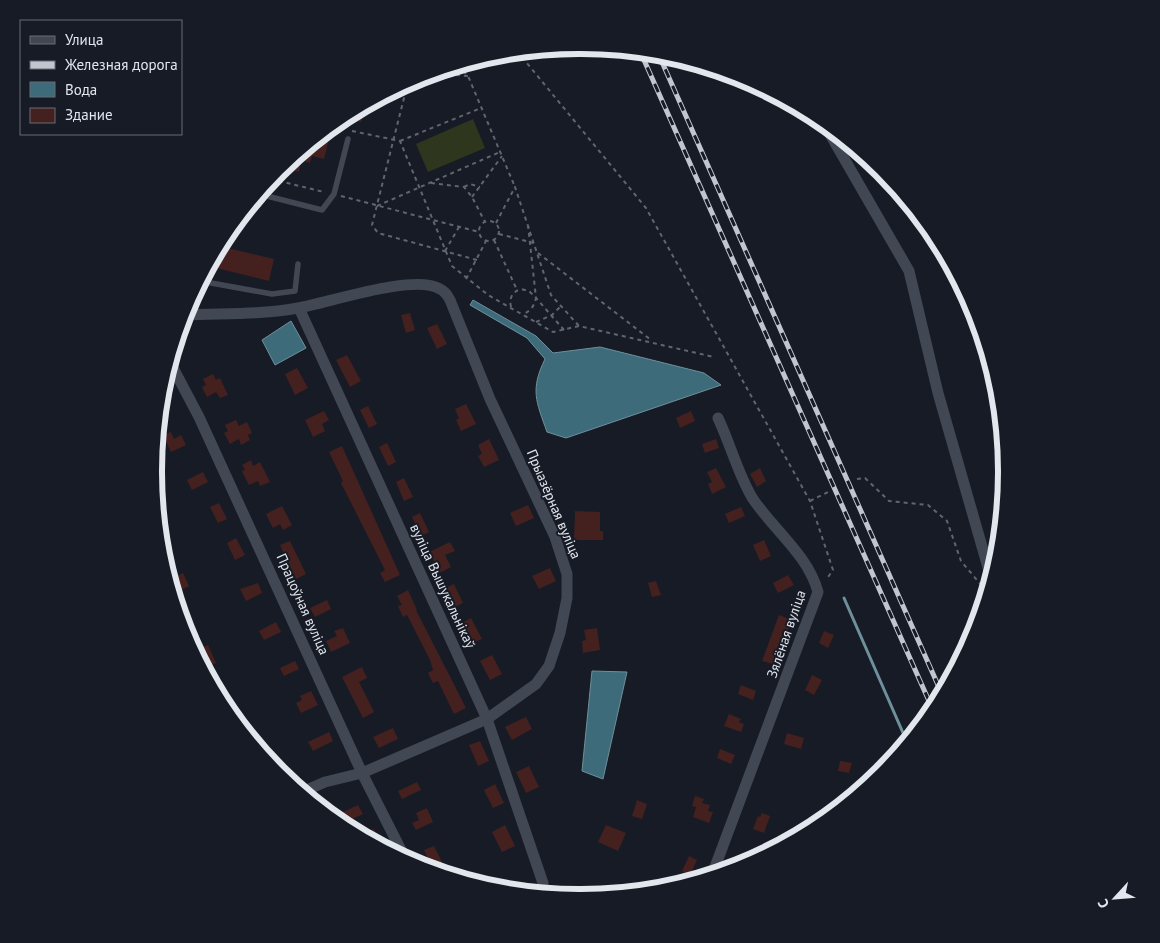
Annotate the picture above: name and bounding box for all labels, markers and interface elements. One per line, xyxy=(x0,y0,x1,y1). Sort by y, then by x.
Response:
legend xyxy=(20,20,182,135)
text: Улица xyxy=(65,30,103,49)
text: Железная дорога xyxy=(64,55,178,74)
text: Вода xyxy=(65,80,97,99)
text: Здание xyxy=(65,105,113,124)
street label: Прыазёрная вуліца xyxy=(523,446,585,562)
street label: вуліца Вышукальнікаў xyxy=(406,521,480,652)
street label: Працоўная вуліца xyxy=(273,551,333,657)
street label: Зялёная вуліца xyxy=(763,588,810,680)
north arrow xyxy=(1090,873,1140,923)
text: С xyxy=(1093,896,1113,911)

